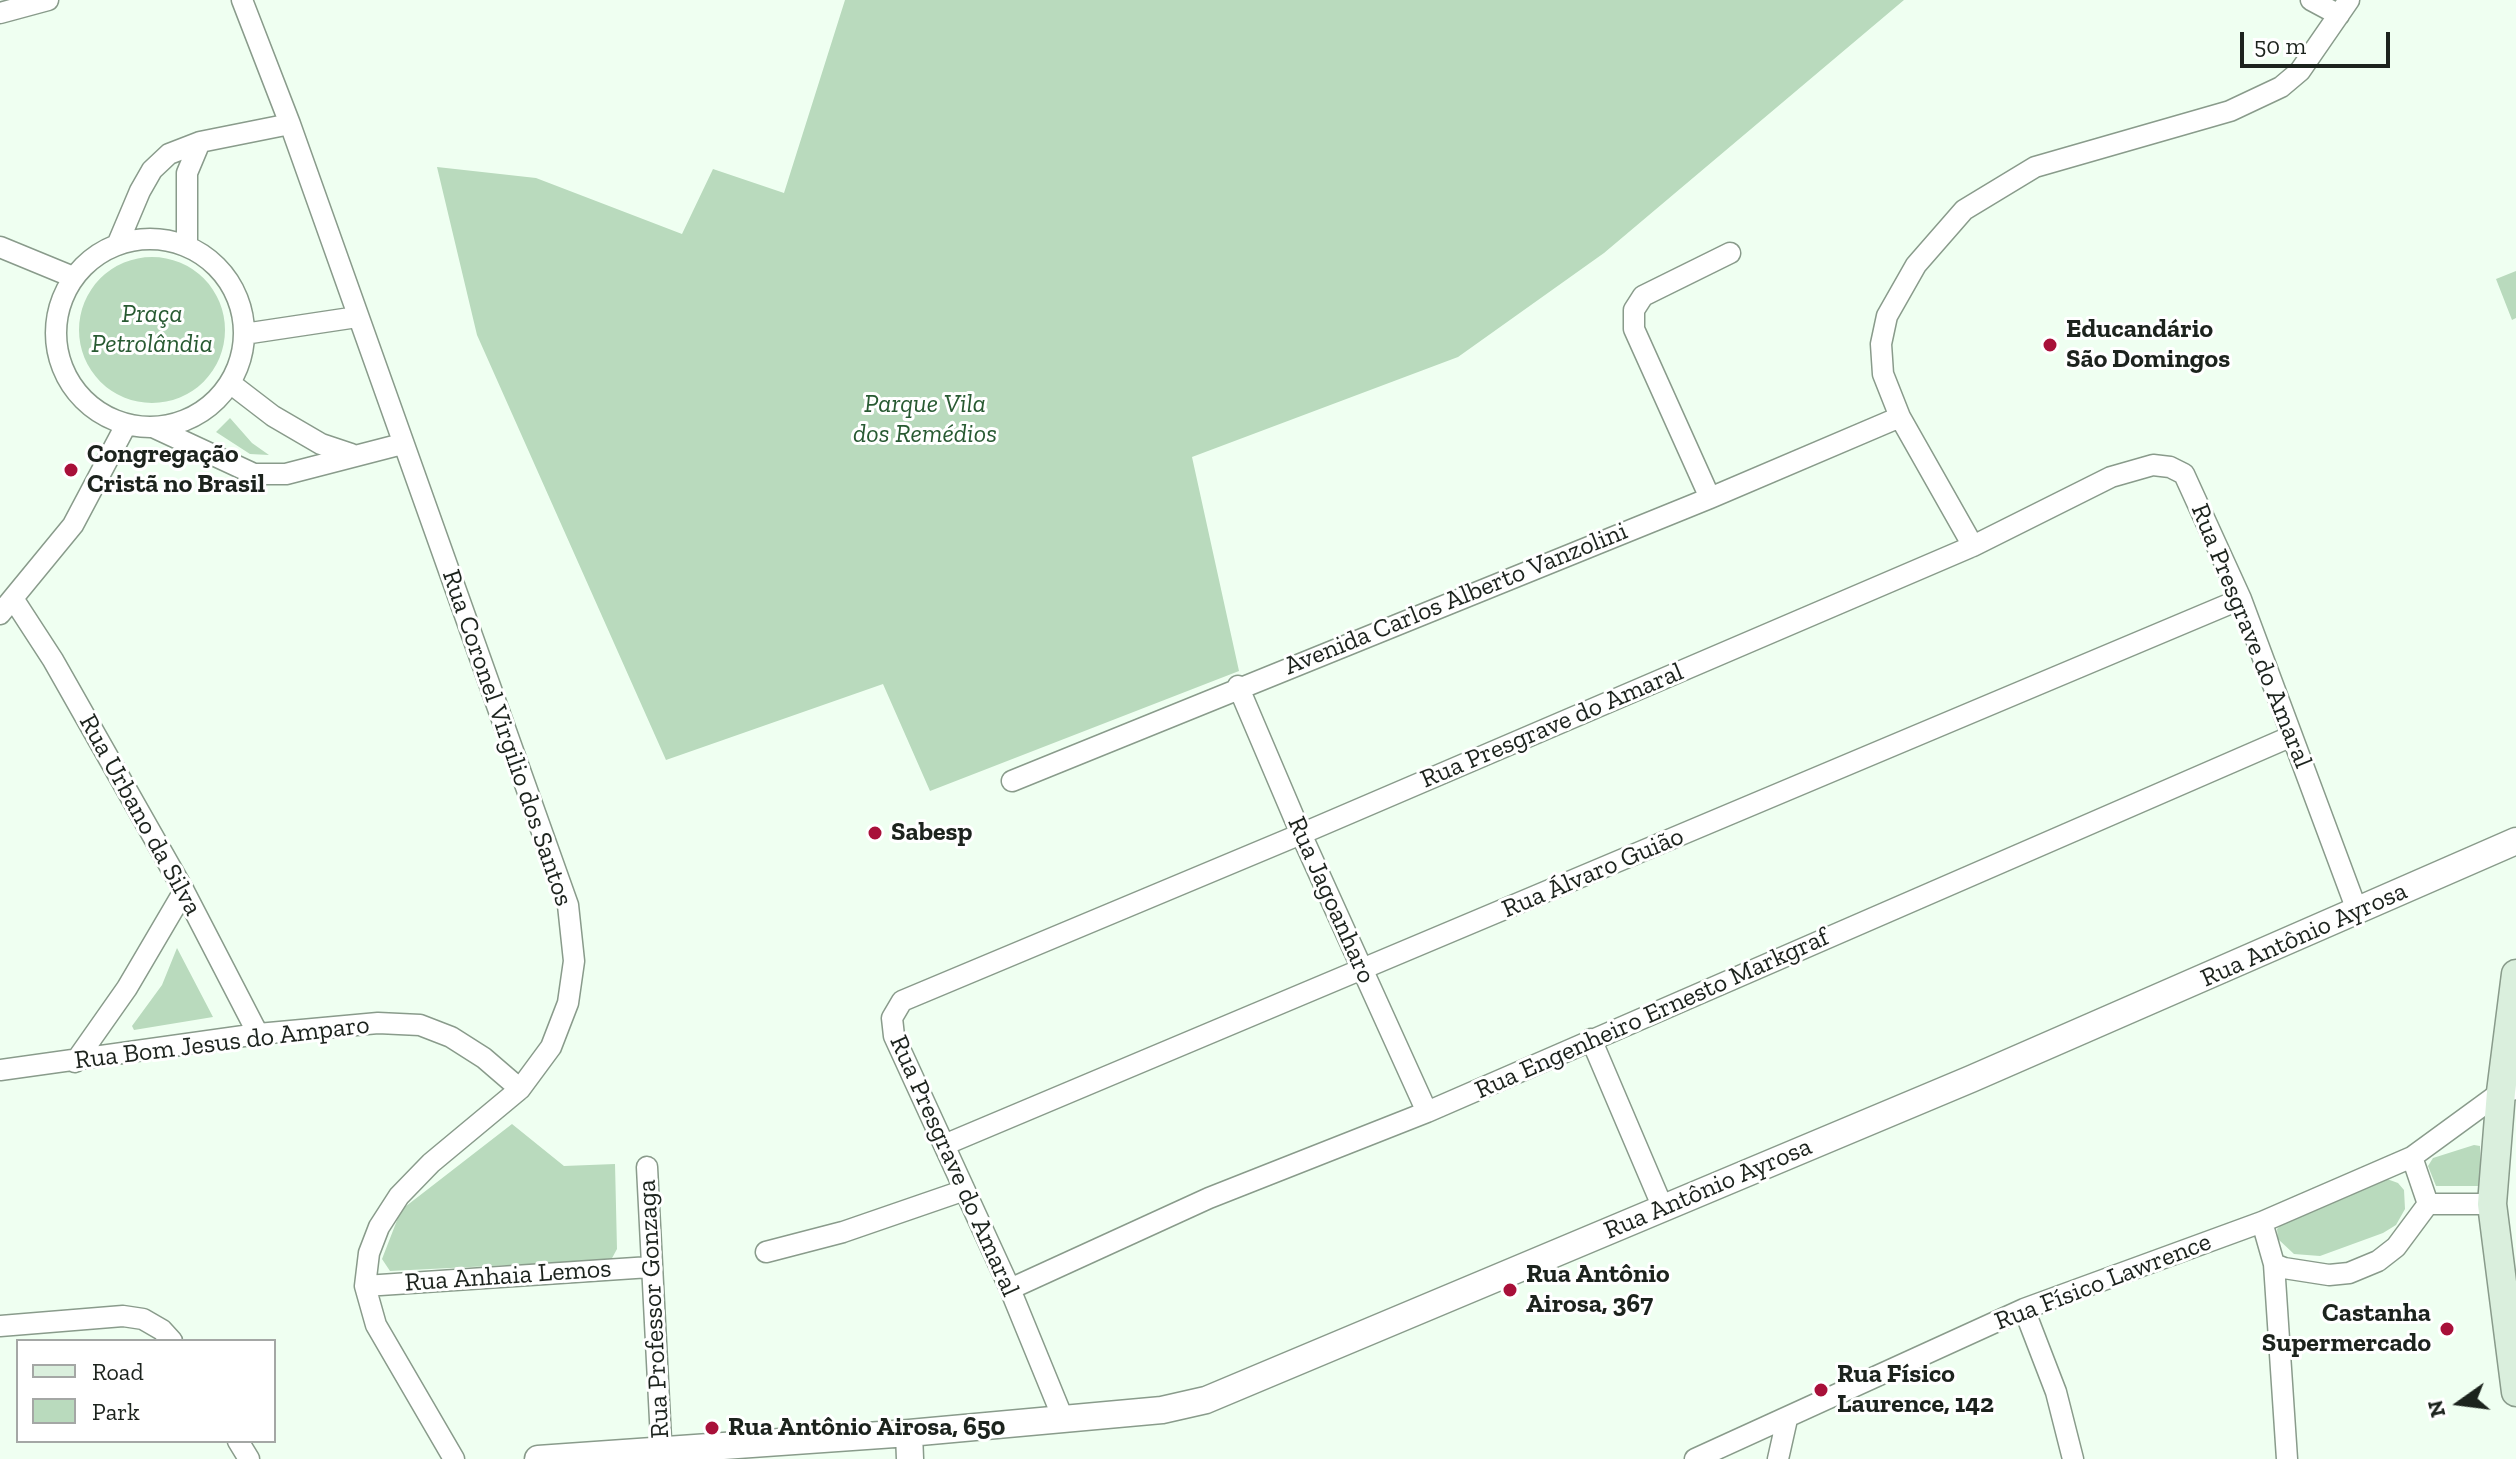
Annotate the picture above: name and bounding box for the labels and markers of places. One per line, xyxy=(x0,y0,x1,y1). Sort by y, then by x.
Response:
place label: Educandário São Domingos xyxy=(2066,314,2230,376)
marker: Educandário São Domingos xyxy=(2041,336,2059,354)
place label: Congregação Cristã no Brasil xyxy=(87,439,265,500)
marker: Congregação Cristã no Brasil xyxy=(62,461,80,479)
place label: Sabesp xyxy=(891,817,972,849)
marker: Sabesp xyxy=(866,824,884,842)
place label: Rua Antônio Airosa, 367 xyxy=(1526,1259,1670,1320)
marker: Rua Antônio Airosa, 367 xyxy=(1501,1281,1519,1299)
place label: Castanha Supermercado xyxy=(2262,1298,2431,1360)
marker: Castanha Supermercado xyxy=(2438,1320,2456,1338)
place label: Rua Físico Laurence, 142 xyxy=(1837,1359,1994,1420)
marker: Rua Físico Laurence, 142 xyxy=(1812,1381,1830,1399)
place label: Rua Antônio Airosa, 650 xyxy=(728,1412,1005,1444)
marker: Rua Antônio Airosa, 650 xyxy=(703,1419,721,1437)

